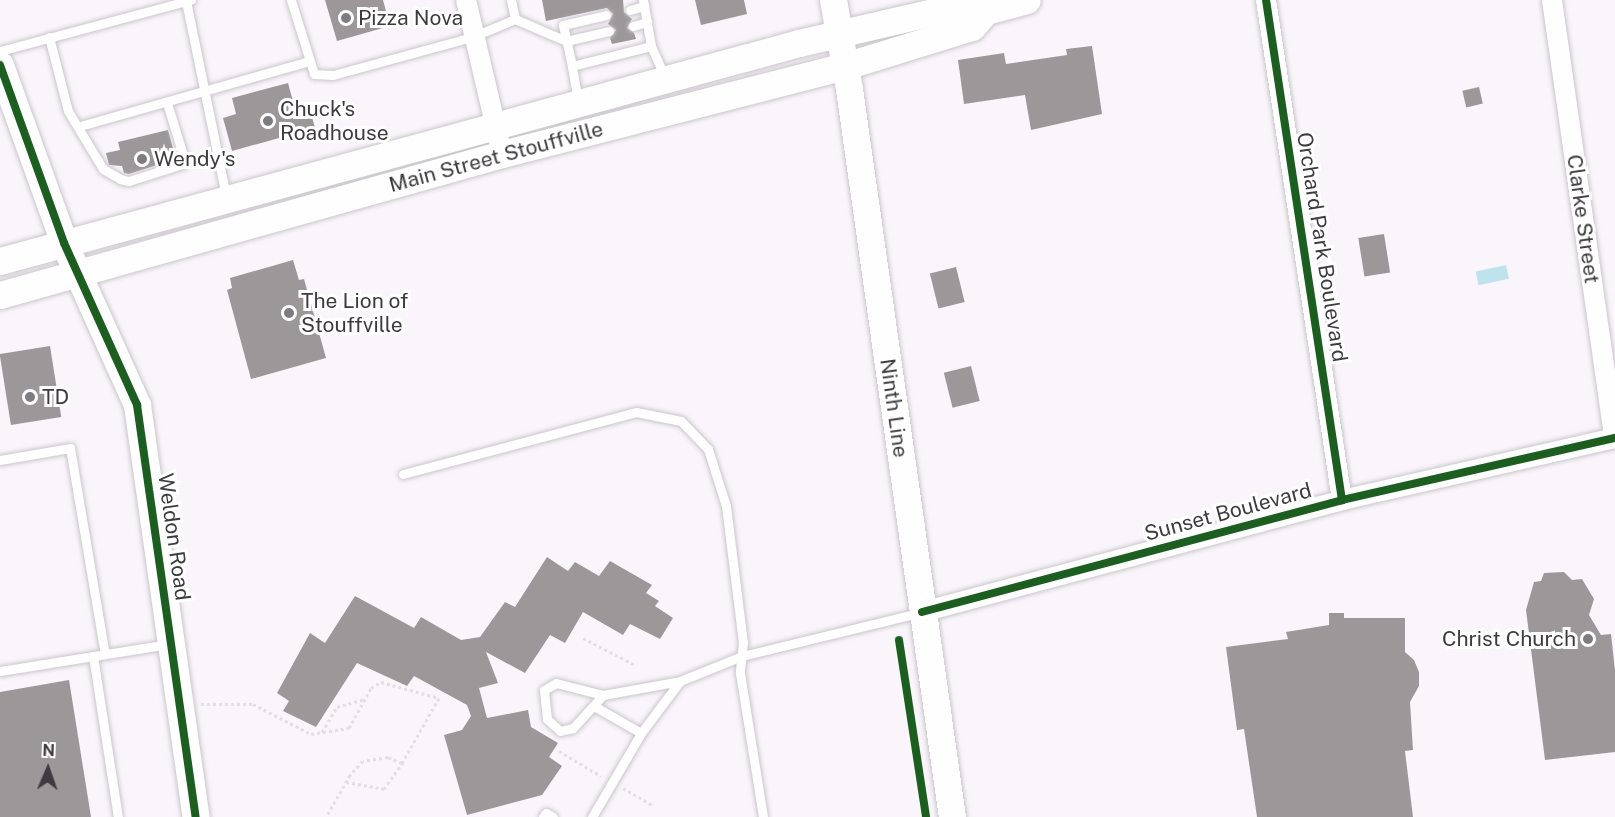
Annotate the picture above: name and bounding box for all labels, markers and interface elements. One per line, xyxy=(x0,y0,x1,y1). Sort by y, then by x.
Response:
place label: Pizza Nova xyxy=(358,5,463,31)
marker: Pizza Nova xyxy=(339,11,353,25)
place label: Chuck's Roadhouse xyxy=(280,96,389,146)
marker: Chuck's Roadhouse xyxy=(261,114,275,128)
street label: Main Street Stouffville xyxy=(386,116,606,198)
street label: Orchard Park Boulevard xyxy=(1291,130,1353,364)
place label: Wendy's xyxy=(154,146,235,172)
marker: Wendy's xyxy=(135,152,149,166)
street label: Clarke Street xyxy=(1561,153,1605,285)
place label: The Lion of Stouffville xyxy=(301,288,409,338)
marker: The Lion of Stouffville xyxy=(282,306,296,320)
street label: Ninth Line xyxy=(875,357,913,459)
place label: TD xyxy=(42,384,69,410)
marker: TD xyxy=(23,390,37,404)
street label: Weldon Road xyxy=(153,472,195,602)
street label: Sunset Boulevard xyxy=(1142,478,1314,546)
place label: Christ Church xyxy=(1442,626,1576,652)
marker: Christ Church xyxy=(1581,632,1595,646)
north arrow xyxy=(18,739,78,799)
text: N xyxy=(42,741,55,760)

